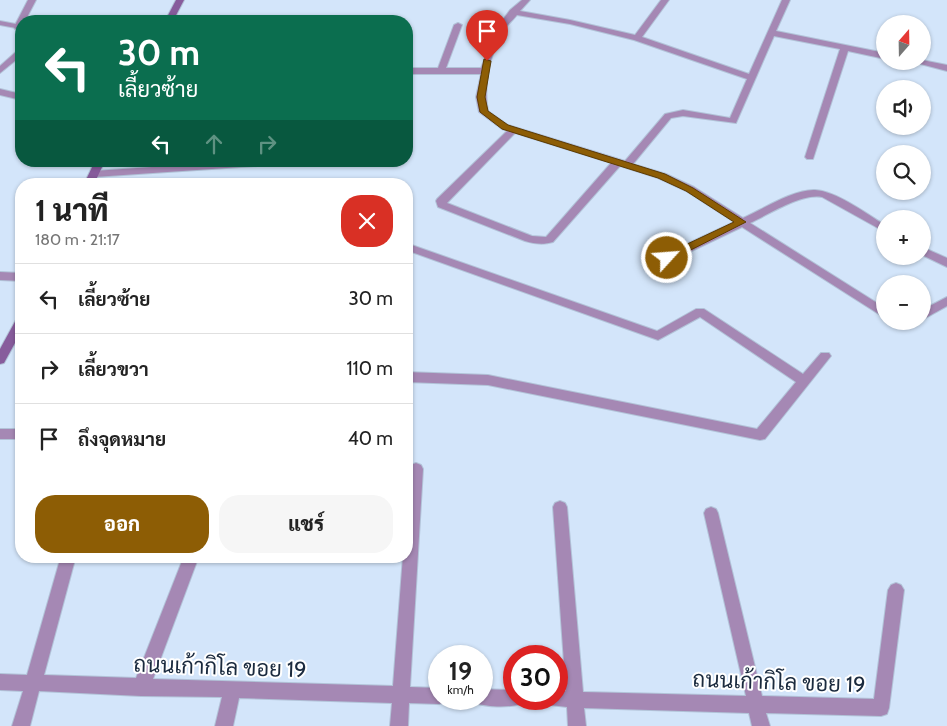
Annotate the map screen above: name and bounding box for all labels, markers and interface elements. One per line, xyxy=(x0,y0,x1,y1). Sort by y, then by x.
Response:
pin xyxy=(466,10,508,61)
north arrow xyxy=(876,15,931,70)
map controls xyxy=(876,15,931,330)
icon: arrive xyxy=(473,17,501,45)
text: 30 m xyxy=(118,31,200,74)
icon: left xyxy=(35,35,100,100)
text: เลี้ยวซ้าย xyxy=(118,76,198,103)
button: sound xyxy=(876,80,931,135)
icon: left xyxy=(147,130,175,158)
icon: ahead xyxy=(200,130,228,158)
icon: right xyxy=(253,130,281,158)
button: search xyxy=(876,145,931,200)
text: 1 นาที xyxy=(35,192,109,229)
button: close xyxy=(341,195,393,247)
button: + xyxy=(876,210,931,265)
text: 180 m · 21:17 xyxy=(35,230,120,249)
position arrow xyxy=(640,231,692,283)
button: − xyxy=(876,275,931,330)
icon: left xyxy=(35,285,63,313)
text: 30 m xyxy=(349,287,393,310)
text: เลี้ยวซ้าย xyxy=(78,288,150,311)
icon: right xyxy=(35,355,63,383)
text: 110 m xyxy=(346,357,393,380)
text: เลี้ยวขวา xyxy=(78,358,149,381)
icon: arrive xyxy=(35,425,63,453)
text: 40 m xyxy=(348,427,393,450)
text: ถึงจุดหมาย xyxy=(78,428,166,451)
button: ออก xyxy=(35,495,209,553)
button: แชร์ xyxy=(219,495,393,553)
speed limit sign: 30 xyxy=(503,645,568,710)
street label: ถนนเก้ากิโล ขอย 19 xyxy=(133,649,307,684)
text: 19 xyxy=(449,656,472,686)
street label: ถนนเก้ากิโล ขอย 19 xyxy=(692,664,866,699)
text: km/h xyxy=(447,682,474,697)

